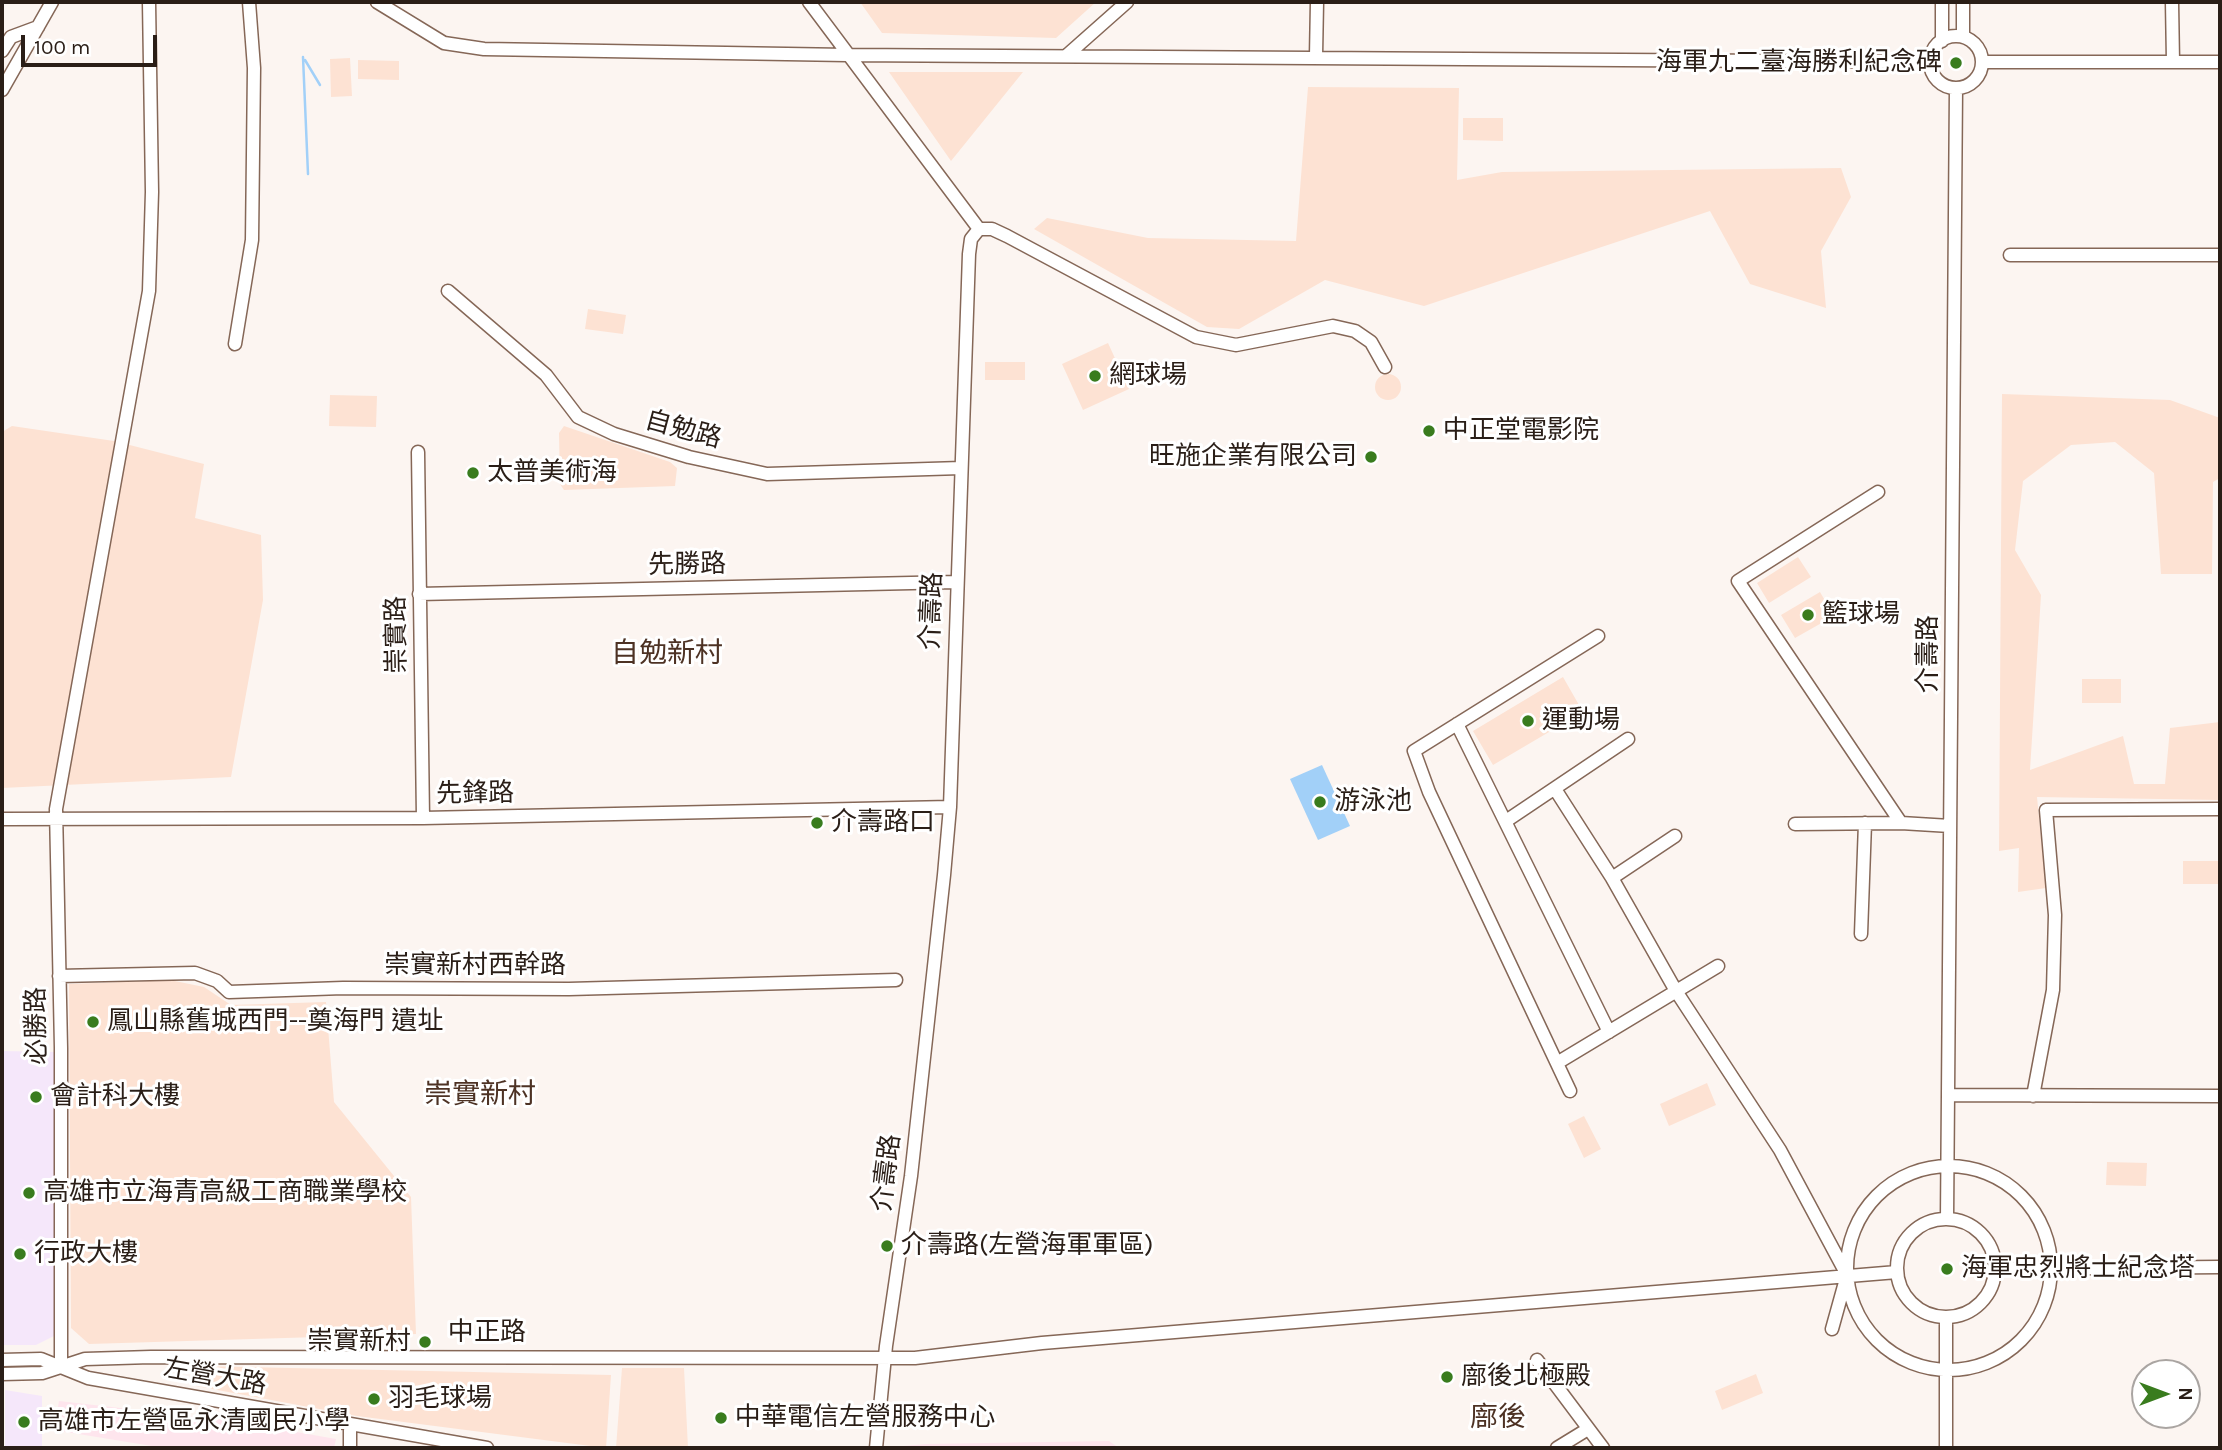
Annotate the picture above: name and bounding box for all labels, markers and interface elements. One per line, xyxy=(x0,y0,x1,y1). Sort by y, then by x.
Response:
scale bar xyxy=(24,21,161,65)
text: 100 m xyxy=(34,35,91,59)
place label: 海軍九二臺海勝利紀念碑 xyxy=(1656,47,1942,79)
marker: 海軍九二臺海勝利紀念碑 xyxy=(1948,55,1964,71)
place label: 網球場 xyxy=(1109,360,1187,392)
marker: 網球場 xyxy=(1087,368,1103,384)
street label: 自勉路 xyxy=(641,405,725,455)
place label: 中正堂電影院 xyxy=(1443,415,1599,447)
marker: 中正堂電影院 xyxy=(1421,423,1437,439)
place label: 旺施企業有限公司 xyxy=(1149,441,1357,473)
marker: 旺施企業有限公司 xyxy=(1363,449,1379,465)
place label: 太普美術海 xyxy=(487,457,617,489)
marker: 太普美術海 xyxy=(465,465,481,481)
street label: 先勝路 xyxy=(648,549,726,581)
street label: 介壽路 xyxy=(915,571,949,651)
street label: 崇實路 xyxy=(381,596,413,674)
place label: 籃球場 xyxy=(1822,599,1900,631)
marker: 籃球場 xyxy=(1800,607,1816,623)
street label: 介壽路 xyxy=(1913,615,1945,693)
district label: 自勉新村 xyxy=(611,637,723,671)
place label: 運動場 xyxy=(1542,705,1620,737)
marker: 運動場 xyxy=(1520,713,1536,729)
street label: 先鋒路 xyxy=(436,778,514,810)
place label: 游泳池 xyxy=(1334,786,1412,818)
marker: 游泳池 xyxy=(1312,794,1328,810)
place label: 介壽路口 xyxy=(831,807,935,839)
marker: 介壽路口 xyxy=(809,815,825,831)
street label: 崇實新村西幹路 xyxy=(384,950,566,982)
street label: 必勝路 xyxy=(21,987,53,1065)
place label: 鳳山縣舊城西門--奠海門 遺址 xyxy=(107,1006,443,1038)
marker: 鳳山縣舊城西門--奠海門 遺址 xyxy=(85,1014,101,1030)
district label: 崇實新村 xyxy=(424,1078,536,1112)
place label: 會計科大樓 xyxy=(50,1081,180,1113)
marker: 會計科大樓 xyxy=(28,1089,44,1105)
street label: 介壽路 xyxy=(867,1132,907,1214)
place label: 高雄市立海青高級工商職業學校 xyxy=(43,1177,407,1209)
marker: 高雄市立海青高級工商職業學校 xyxy=(21,1185,37,1201)
place label: 介壽路(左營海軍軍區) xyxy=(901,1230,1153,1262)
place label: 行政大樓 xyxy=(34,1238,138,1270)
marker: 介壽路(左營海軍軍區) xyxy=(879,1238,895,1254)
marker: 行政大樓 xyxy=(12,1246,28,1262)
place label: 海軍忠烈將士紀念塔 xyxy=(1961,1253,2195,1285)
marker: 海軍忠烈將士紀念塔 xyxy=(1939,1261,1955,1277)
street label: 中正路 xyxy=(448,1317,526,1349)
place label: 崇實新村 xyxy=(307,1326,411,1358)
marker: 崇實新村 xyxy=(417,1334,433,1350)
street label: 左營大路 xyxy=(161,1353,269,1401)
north arrow xyxy=(2131,1359,2201,1429)
place label: 廍後北極殿 xyxy=(1461,1361,1591,1393)
marker: 廍後北極殿 xyxy=(1439,1369,1455,1385)
place label: 羽毛球場 xyxy=(388,1383,492,1415)
text: N xyxy=(2174,1387,2196,1401)
marker: 羽毛球場 xyxy=(366,1391,382,1407)
district label: 廍後 xyxy=(1470,1401,1526,1435)
place label: 中華電信左營服務中心 xyxy=(735,1402,995,1434)
place label: 高雄市左營區永清國民小學 xyxy=(38,1406,350,1438)
marker: 中華電信左營服務中心 xyxy=(713,1410,729,1426)
marker: 高雄市左營區永清國民小學 xyxy=(16,1414,32,1430)

